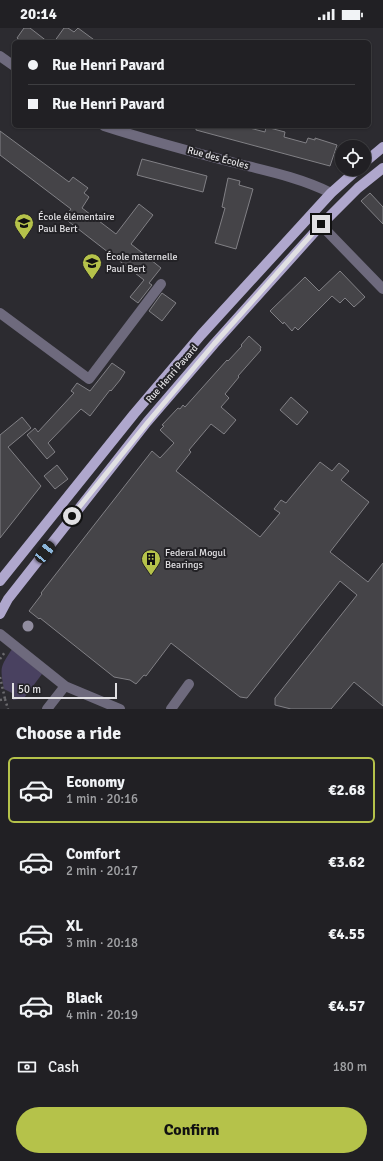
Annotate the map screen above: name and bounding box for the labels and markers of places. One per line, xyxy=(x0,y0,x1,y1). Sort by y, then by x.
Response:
place label: École élémentaire Paul Bert xyxy=(38,210,115,235)
school or university icon: École élémentaire Paul Bert xyxy=(13,212,35,240)
place label: École maternelle Paul Bert xyxy=(106,250,178,275)
school or university icon: École maternelle Paul Bert xyxy=(81,252,103,280)
place label: Federal Mogul Bearings xyxy=(165,547,226,571)
building icon: Federal Mogul Bearings xyxy=(140,548,162,576)

